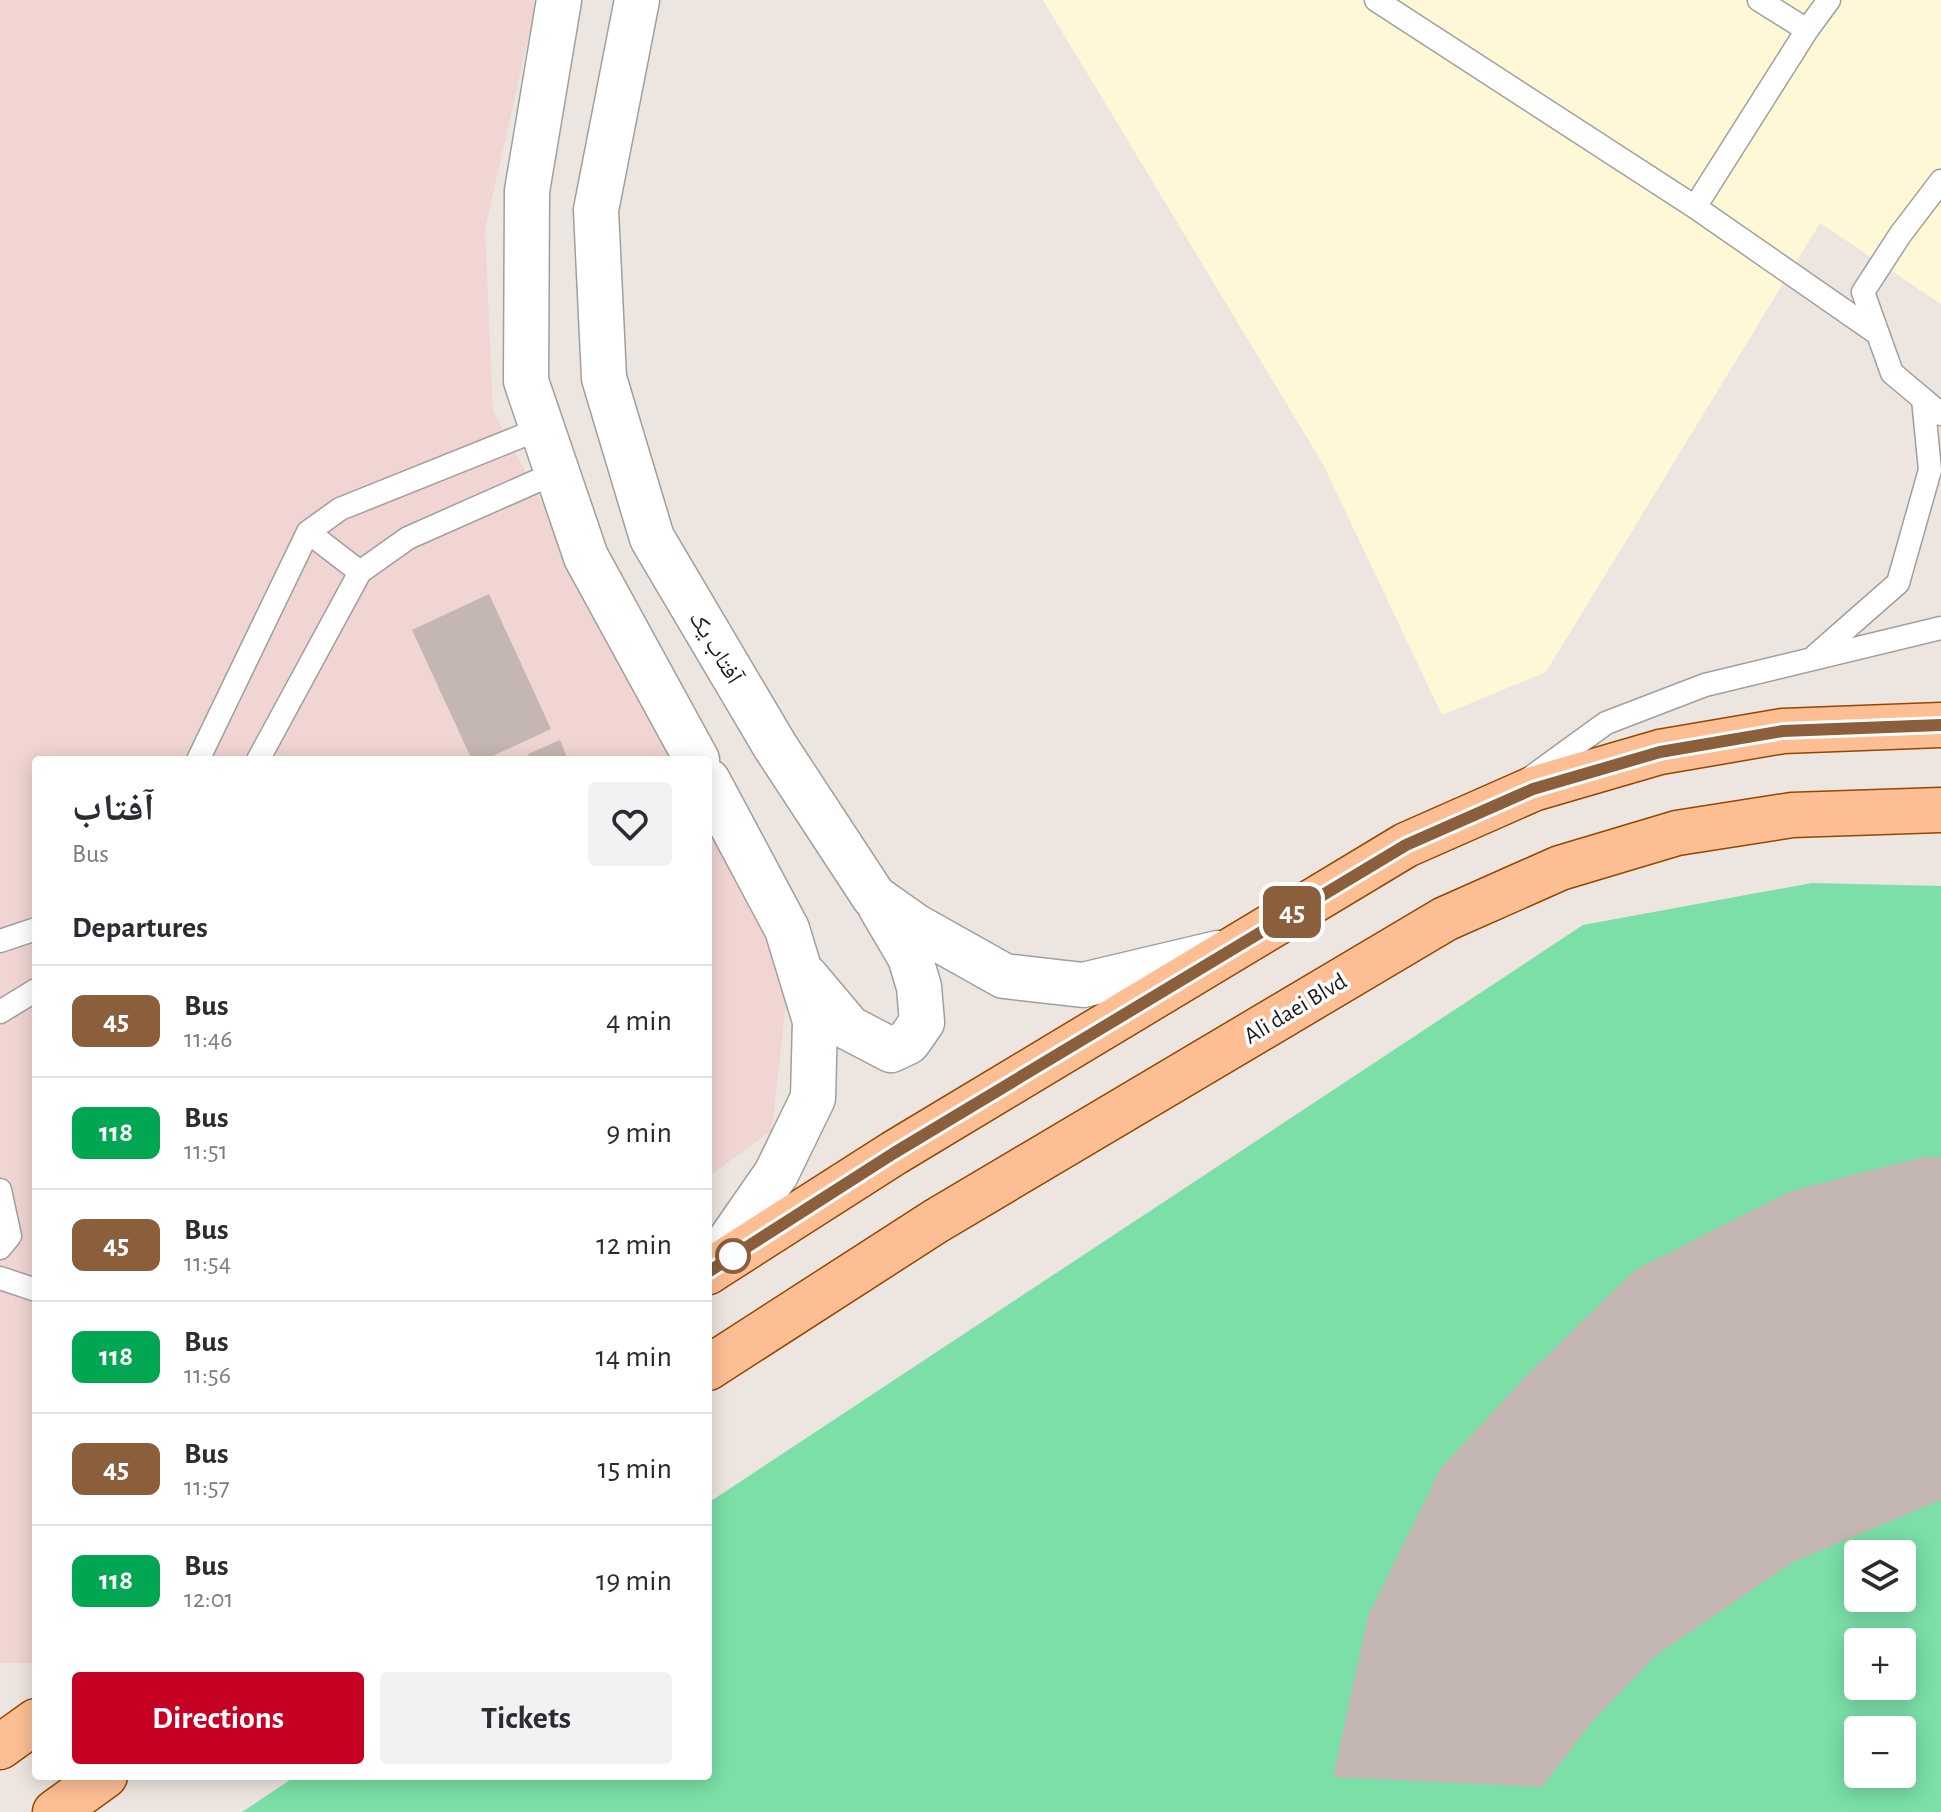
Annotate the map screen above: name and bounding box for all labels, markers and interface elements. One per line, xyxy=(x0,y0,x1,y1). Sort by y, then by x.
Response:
street label: آفتاب یک xyxy=(684,607,747,689)
button: heart xyxy=(588,782,672,866)
text: آفتاب xyxy=(72,790,154,828)
text: Bus xyxy=(72,841,109,867)
line badge: 45 xyxy=(1256,886,1328,938)
text: 45 xyxy=(1279,898,1305,926)
text: Departures xyxy=(72,913,208,943)
street label: Ali daei Blvd xyxy=(1240,969,1351,1049)
text: Bus xyxy=(184,991,229,1021)
text: 4 min xyxy=(606,1006,672,1036)
text: 45 xyxy=(103,1007,129,1035)
text: 11:46 xyxy=(184,1026,233,1052)
text: Bus xyxy=(184,1103,229,1133)
text: 9 min xyxy=(606,1118,672,1148)
text: 118 xyxy=(99,1119,133,1147)
text: 11:51 xyxy=(184,1138,228,1164)
text: Bus xyxy=(184,1215,229,1245)
text: 12 min xyxy=(596,1230,672,1260)
text: 45 xyxy=(103,1231,129,1259)
unlabelled marker xyxy=(716,1239,750,1273)
text: 11:54 xyxy=(184,1250,231,1276)
text: Bus xyxy=(184,1327,229,1357)
text: 14 min xyxy=(596,1342,672,1372)
text: 118 xyxy=(99,1343,133,1371)
text: 11:56 xyxy=(184,1362,231,1388)
text: Bus xyxy=(184,1439,229,1469)
text: 15 min xyxy=(597,1454,672,1484)
text: 45 xyxy=(103,1455,129,1483)
text: 11:57 xyxy=(184,1474,230,1500)
map controls xyxy=(1844,1540,1916,1788)
button: layers xyxy=(1844,1540,1916,1612)
text: Bus xyxy=(184,1551,229,1581)
text: 19 min xyxy=(596,1566,672,1596)
text: 118 xyxy=(99,1567,133,1595)
text: 12:01 xyxy=(184,1586,233,1612)
button: + xyxy=(1844,1628,1916,1700)
button: Directions xyxy=(72,1672,364,1764)
button: Tickets xyxy=(380,1672,672,1764)
button: − xyxy=(1844,1716,1916,1788)

